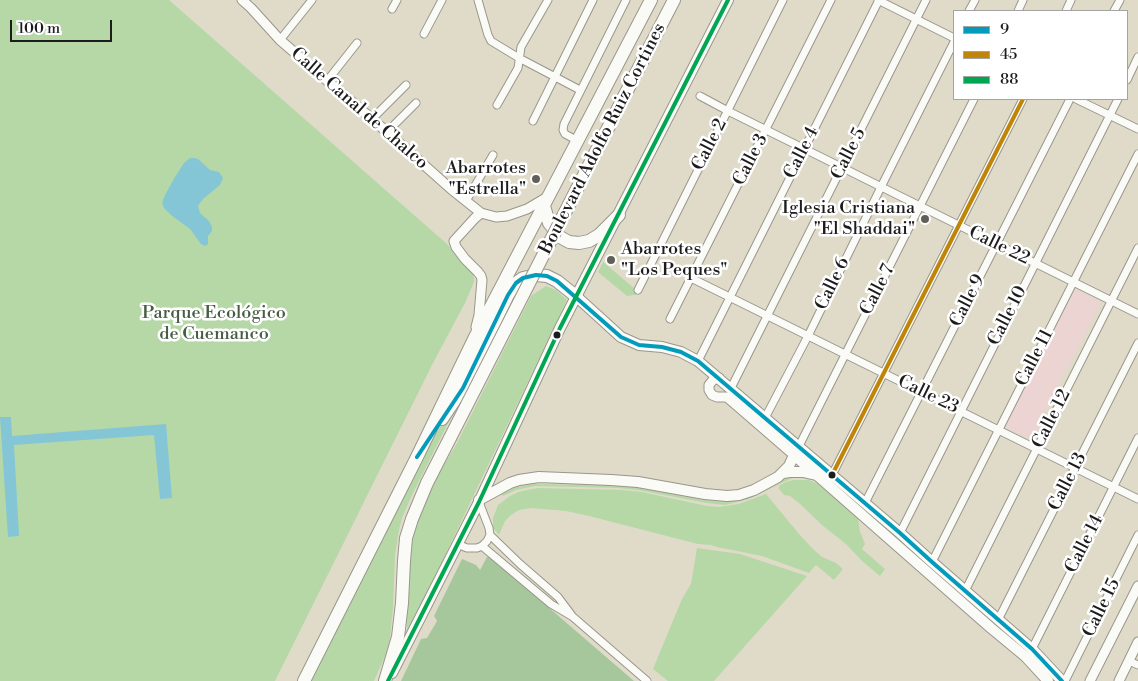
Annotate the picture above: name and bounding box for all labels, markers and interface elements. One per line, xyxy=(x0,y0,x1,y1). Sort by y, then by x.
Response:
scale bar xyxy=(12,10,115,42)
legend xyxy=(953,10,1128,100)
text: 100 m xyxy=(18,19,60,38)
street label: Boulevard Adolfo Ruiz Cortines xyxy=(535,20,671,258)
text: 9 xyxy=(1000,20,1009,39)
street label: Calle Canal de Chalco xyxy=(286,43,432,175)
text: 45 xyxy=(1000,45,1017,64)
text: 88 xyxy=(1000,70,1018,89)
street label: Calle 2 xyxy=(688,116,732,174)
street label: Calle 4 xyxy=(780,123,824,183)
street label: Calle 5 xyxy=(827,125,871,183)
street label: Calle 3 xyxy=(729,131,773,189)
place label: Abarrotes "Estrella" xyxy=(446,158,526,200)
marker: Abarrotes "Estrella" xyxy=(530,173,542,185)
place label: Iglesia Cristiana "El Shaddai" xyxy=(782,198,915,240)
marker: Iglesia Cristiana "El Shaddai" xyxy=(919,213,931,225)
street label: Calle 22 xyxy=(965,222,1033,270)
place label: Abarrotes "Los Peques" xyxy=(621,239,727,282)
marker: Abarrotes "Los Peques" xyxy=(605,254,617,266)
street label: Calle 6 xyxy=(811,254,855,314)
street label: Calle 7 xyxy=(856,261,900,319)
street label: Calle 9 xyxy=(946,271,990,331)
street label: Calle 10 xyxy=(984,283,1032,349)
park label: Parque Ecológico de Cuemanco xyxy=(142,303,286,346)
street label: Calle 11 xyxy=(1012,326,1058,390)
unlabelled marker xyxy=(552,330,562,340)
street label: Calle 23 xyxy=(894,371,962,419)
street label: Calle 12 xyxy=(1028,386,1076,452)
street label: Calle 13 xyxy=(1044,449,1092,515)
unlabelled marker xyxy=(827,470,837,480)
street label: Calle 14 xyxy=(1061,511,1109,577)
street label: Calle 15 xyxy=(1079,575,1125,641)

